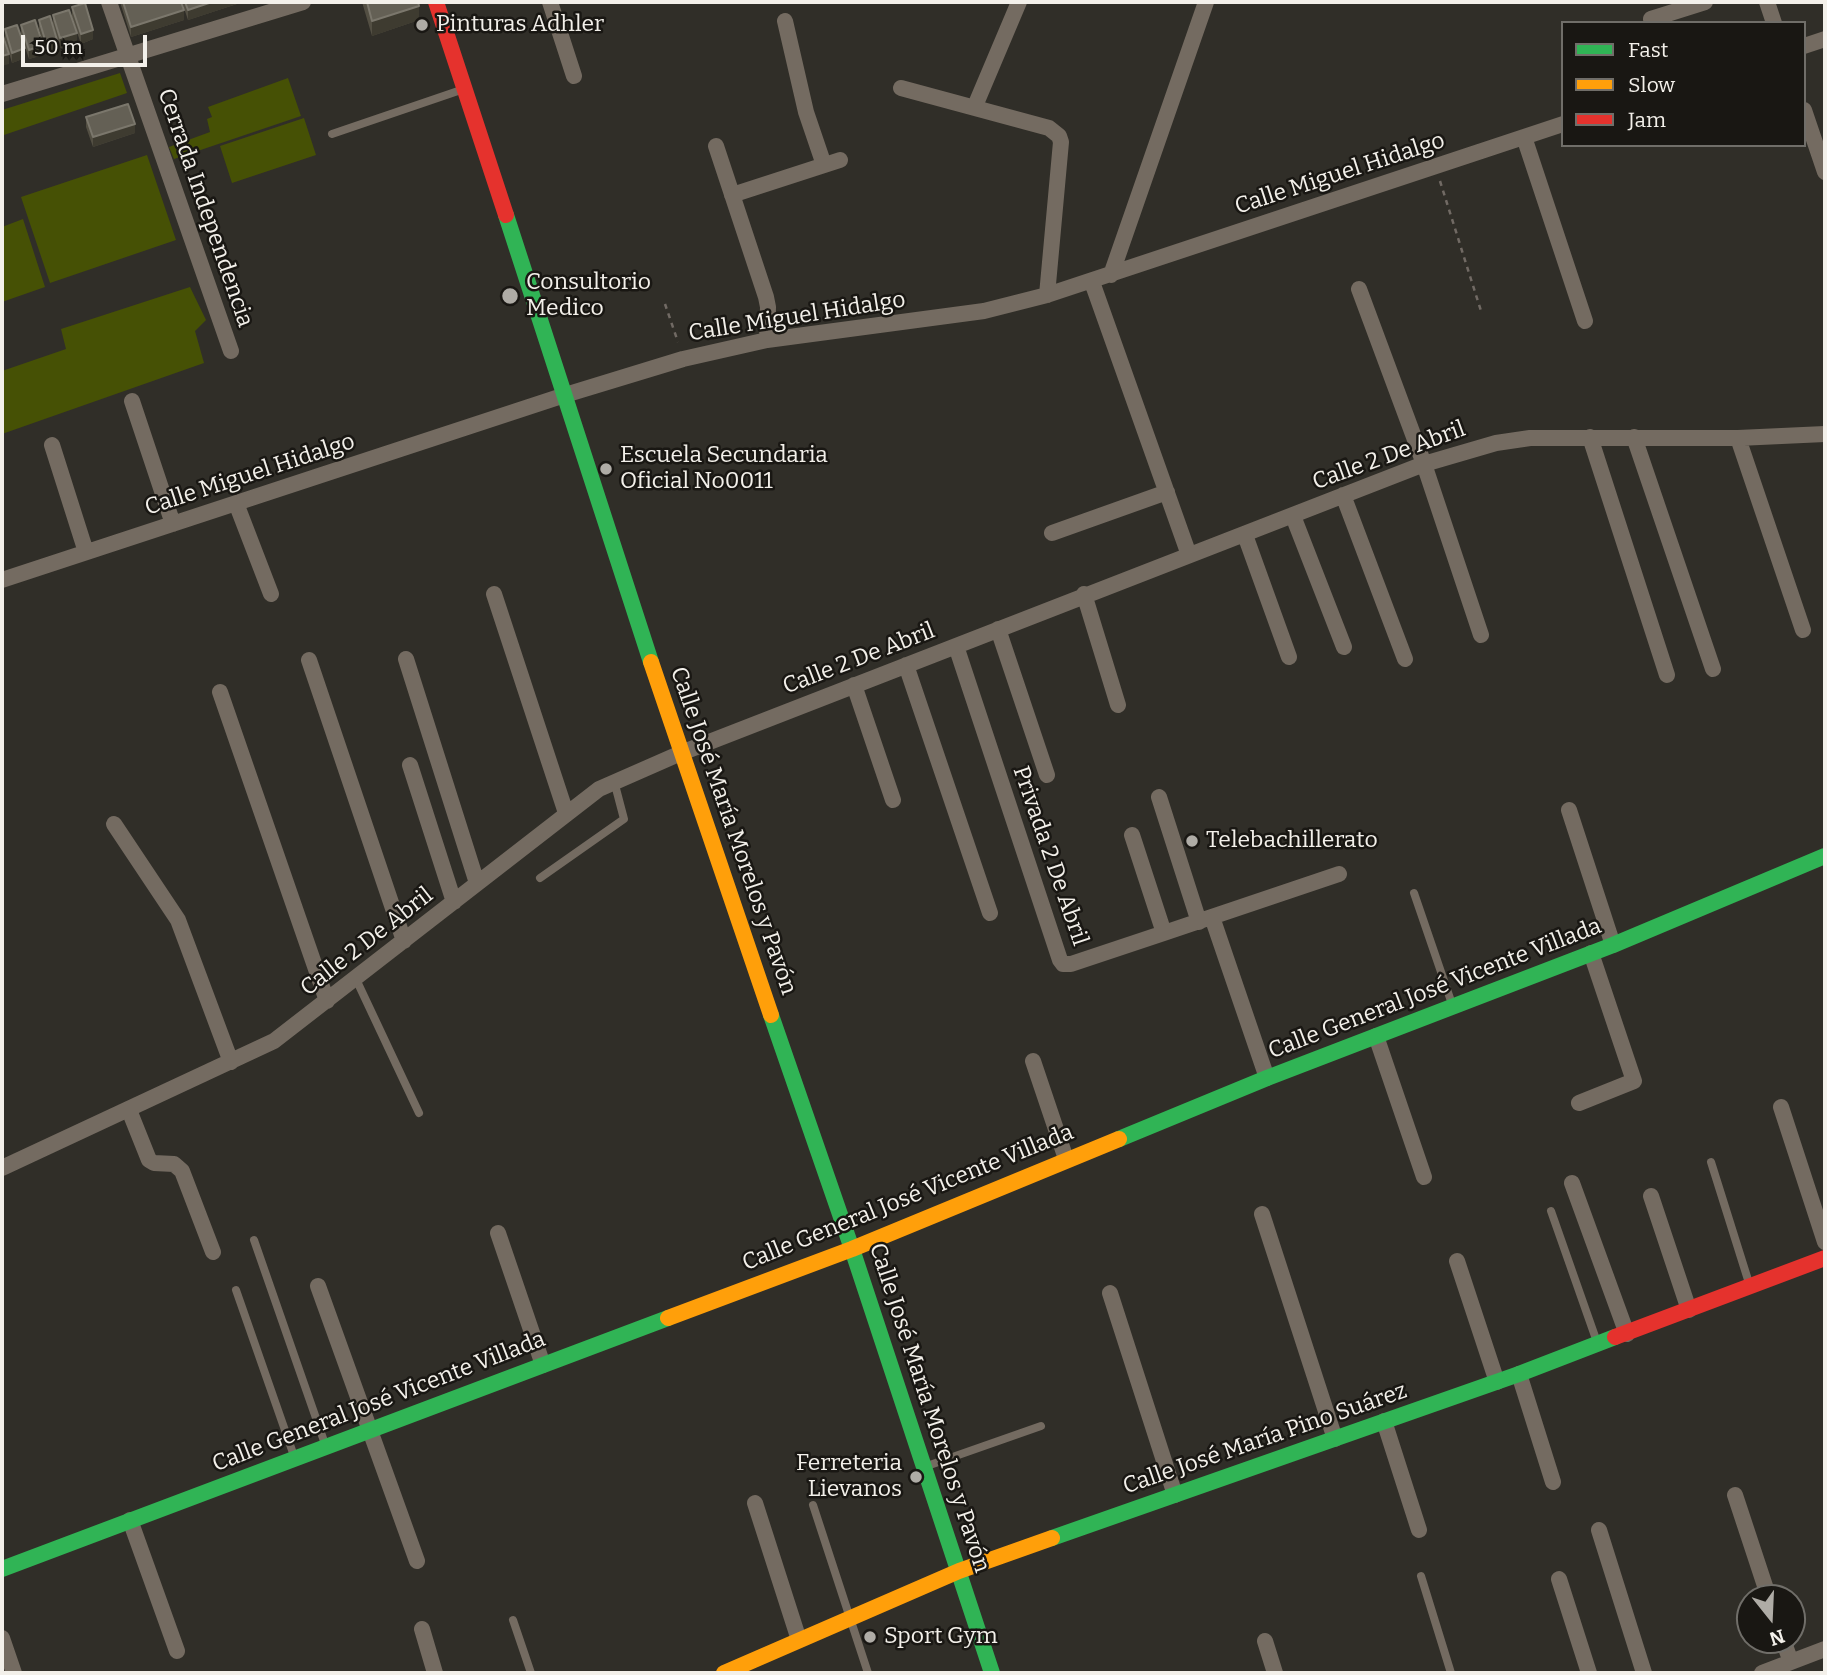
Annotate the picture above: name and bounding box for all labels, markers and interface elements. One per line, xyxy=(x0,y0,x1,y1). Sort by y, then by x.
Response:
place label: Pinturas Adhler xyxy=(436,11,604,39)
marker: Pinturas Adhler xyxy=(414,17,430,33)
scale bar xyxy=(24,21,150,65)
legend xyxy=(1561,21,1806,147)
text: 50 m xyxy=(34,34,83,60)
text: Fast xyxy=(1628,37,1668,63)
text: Slow xyxy=(1628,72,1675,98)
street label: Cerrada Independencia xyxy=(151,85,259,331)
text: Jam xyxy=(1628,107,1666,133)
street label: Calle Miguel Hidalgo xyxy=(1232,127,1448,221)
place label: Consultorio Medico xyxy=(526,269,651,323)
marker: Consultorio Medico xyxy=(500,286,520,306)
street label: Calle Miguel Hidalgo xyxy=(687,286,907,348)
street label: Calle 2 De Abril xyxy=(1309,416,1469,496)
street label: Calle Miguel Hidalgo xyxy=(142,428,358,522)
place label: Escuela Secundaria Oficial No0011 xyxy=(620,442,828,496)
marker: Escuela Secundaria Oficial No0011 xyxy=(598,461,614,477)
street label: Calle 2 De Abril xyxy=(779,617,939,701)
street label: Calle José María Morelos y Pavón xyxy=(664,664,802,998)
street label: Privada 2 De Abril xyxy=(1006,763,1094,949)
place label: Telebachillerato xyxy=(1206,827,1378,855)
marker: Telebachillerato xyxy=(1184,833,1200,849)
street label: Calle 2 De Abril xyxy=(295,882,439,1002)
street label: Calle General José Vicente Villada xyxy=(1265,913,1605,1065)
street label: Calle General José Vicente Villada xyxy=(738,1119,1078,1277)
street label: Calle José María Morelos y Pavón xyxy=(863,1240,995,1576)
street label: Calle General José Vicente Villada xyxy=(209,1326,549,1478)
street label: Calle José María Pino Suárez xyxy=(1119,1377,1411,1501)
place label: Ferreteria Lievanos xyxy=(796,1450,902,1504)
marker: Ferreteria Lievanos xyxy=(908,1469,924,1485)
north arrow xyxy=(1736,1584,1806,1654)
place label: Sport Gym xyxy=(884,1623,998,1651)
text: N xyxy=(1767,1624,1788,1651)
marker: Sport Gym xyxy=(862,1629,878,1645)

